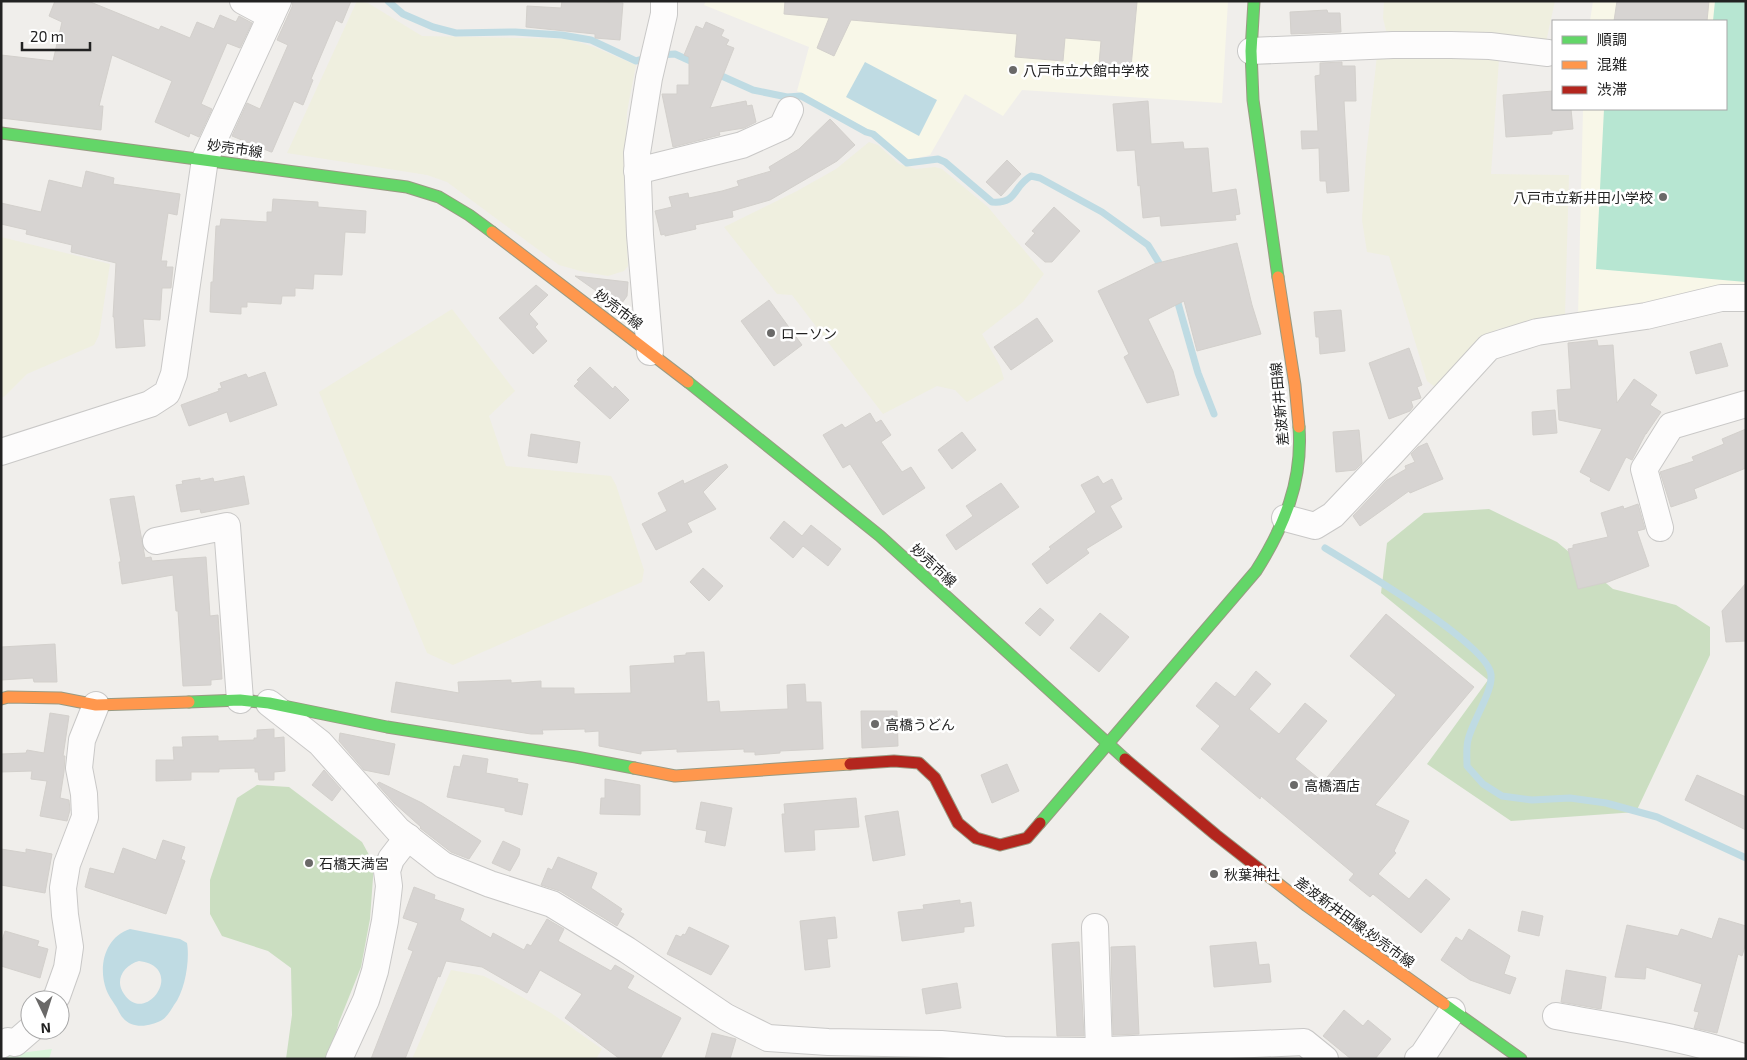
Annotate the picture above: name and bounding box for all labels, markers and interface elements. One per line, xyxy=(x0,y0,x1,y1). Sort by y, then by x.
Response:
scale bar xyxy=(22,20,90,52)
legend xyxy=(1552,20,1727,110)
text: 20 m xyxy=(30,27,64,45)
text: 順調 xyxy=(1597,30,1627,48)
text: 混雑 xyxy=(1597,55,1627,73)
place label: 八戸市立大館中学校 xyxy=(1023,62,1149,79)
marker: 八戸市立大館中学校 xyxy=(1007,64,1019,76)
text: 渋滞 xyxy=(1597,80,1627,98)
street label: 妙売市線 xyxy=(206,136,264,160)
place label: 八戸市立新井田小学校 xyxy=(1513,189,1653,206)
marker: 八戸市立新井田小学校 xyxy=(1657,191,1669,203)
street label: 妙売市線 xyxy=(592,285,646,333)
place label: ローソン xyxy=(781,325,837,342)
marker: ローソン xyxy=(765,327,777,339)
street label: 差波新井田線 xyxy=(1267,361,1291,447)
street label: 妙売市線 xyxy=(908,540,960,590)
place label: 高橋うどん xyxy=(885,716,955,733)
marker: 高橋うどん xyxy=(869,718,881,730)
place label: 高橋酒店 xyxy=(1304,777,1360,794)
marker: 高橋酒店 xyxy=(1288,779,1300,791)
place label: 石橋天満宮 xyxy=(319,855,389,872)
marker: 石橋天満宮 xyxy=(303,857,315,869)
place label: 秋葉神社 xyxy=(1224,866,1280,883)
marker: 秋葉神社 xyxy=(1208,868,1220,880)
street label: 差波新井田線;妙売市線 xyxy=(1292,873,1418,971)
north arrow xyxy=(20,990,70,1040)
text: N xyxy=(40,1020,52,1037)

